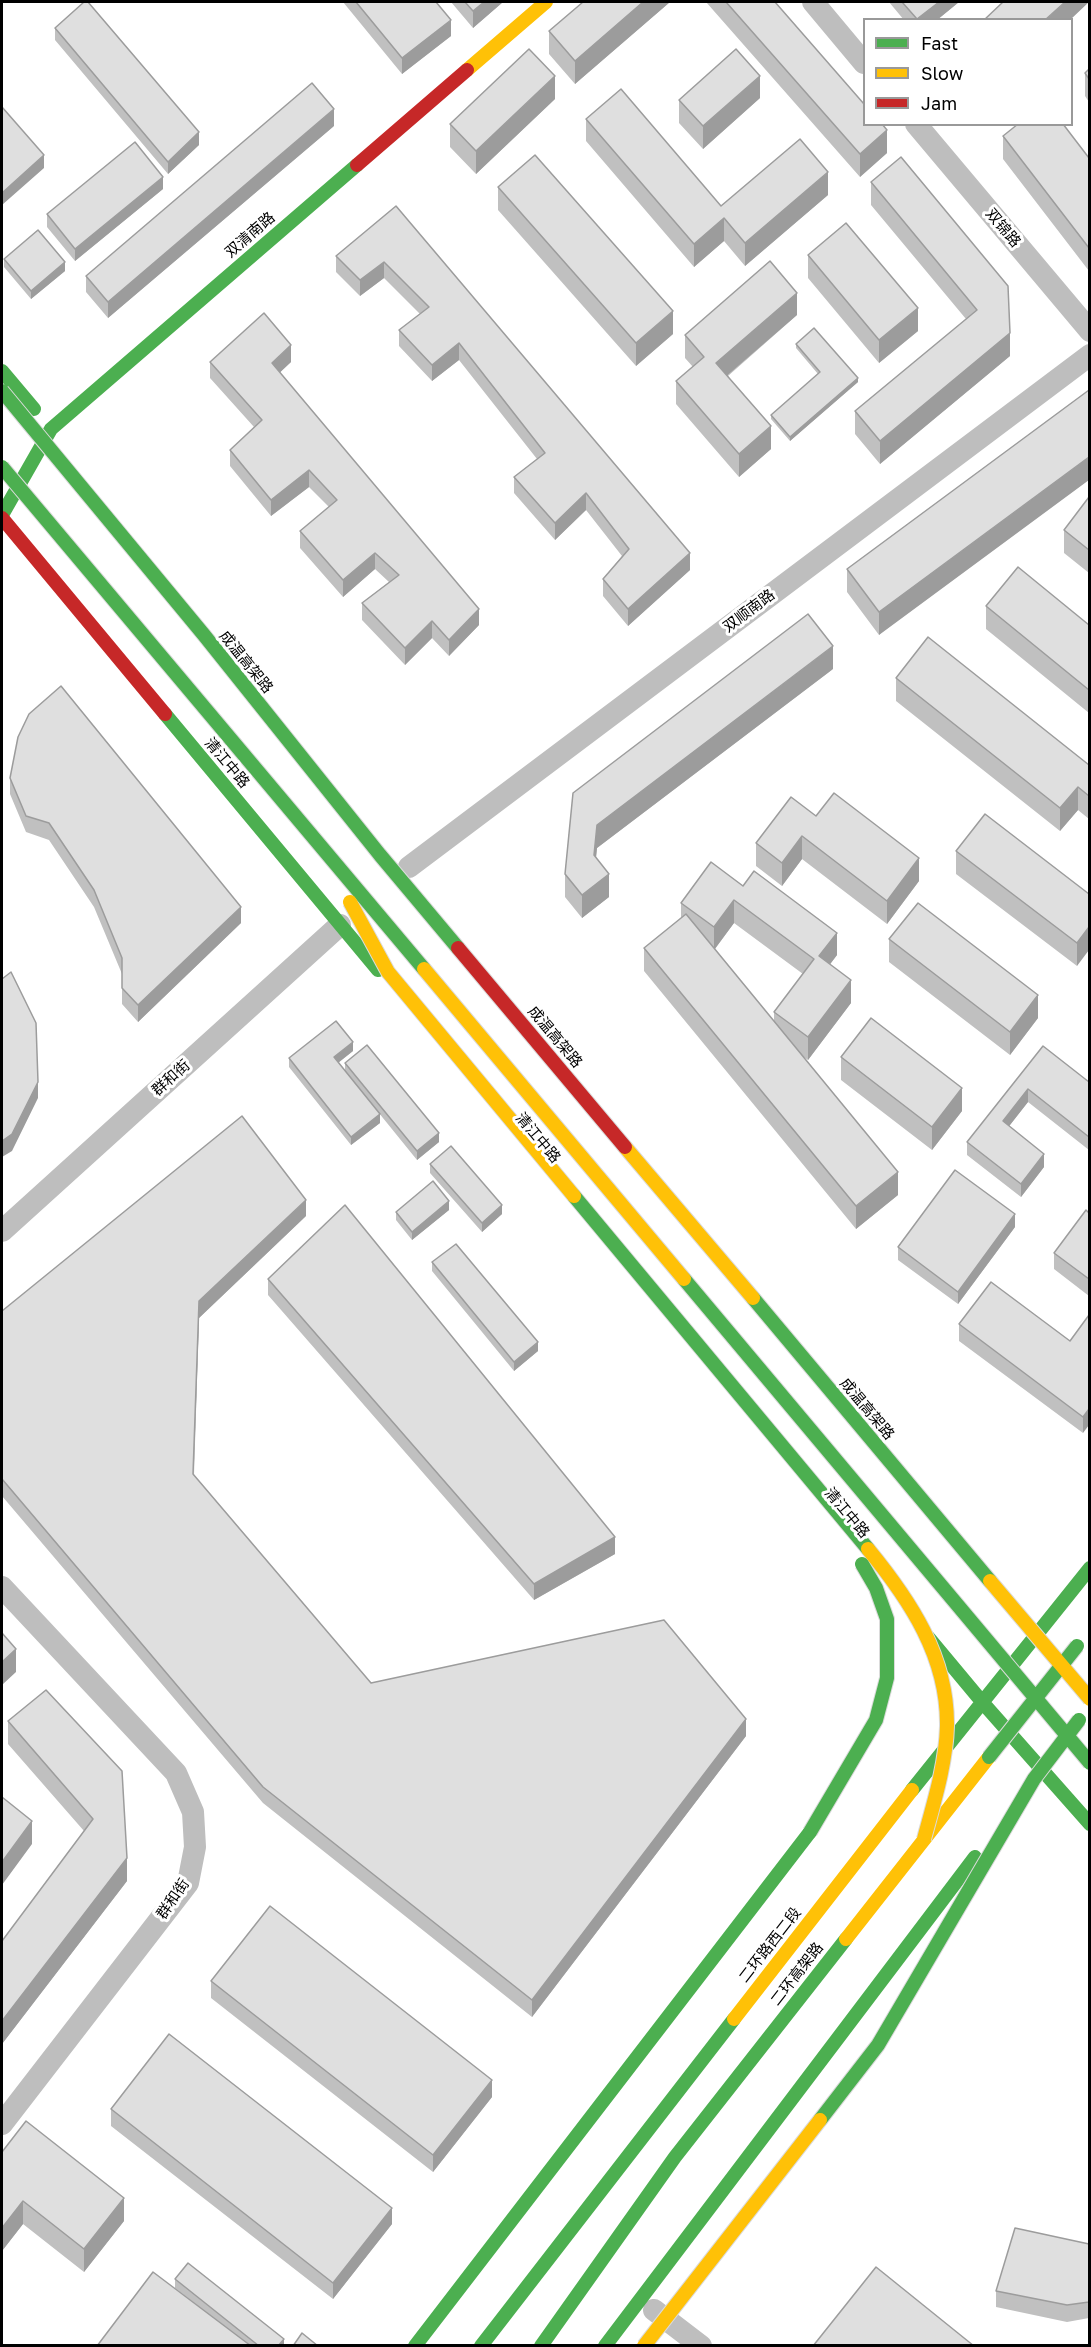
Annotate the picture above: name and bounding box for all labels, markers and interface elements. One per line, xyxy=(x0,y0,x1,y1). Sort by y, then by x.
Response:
legend xyxy=(863,18,1073,126)
text: Fast xyxy=(921,32,958,54)
text: Slow xyxy=(921,62,963,84)
text: Jam xyxy=(921,92,957,114)
street label: 双锦路 xyxy=(982,205,1024,251)
street label: 双清南路 xyxy=(221,209,279,261)
street label: 双顺南路 xyxy=(720,586,778,636)
street label: 成温高架路 xyxy=(215,627,277,697)
street label: 清江中路 xyxy=(201,734,253,792)
street label: 成温高架路 xyxy=(524,1002,586,1072)
street label: 群和街 xyxy=(148,1056,194,1100)
street label: 清江中路 xyxy=(512,1109,564,1167)
street label: 成温高架路 xyxy=(836,1374,898,1444)
street label: 清江中路 xyxy=(821,1484,873,1542)
street label: 群和街 xyxy=(153,1875,193,1923)
street label: 二环路西二段 xyxy=(735,1904,805,1986)
street label: 二环高架路 xyxy=(767,1939,827,2009)

